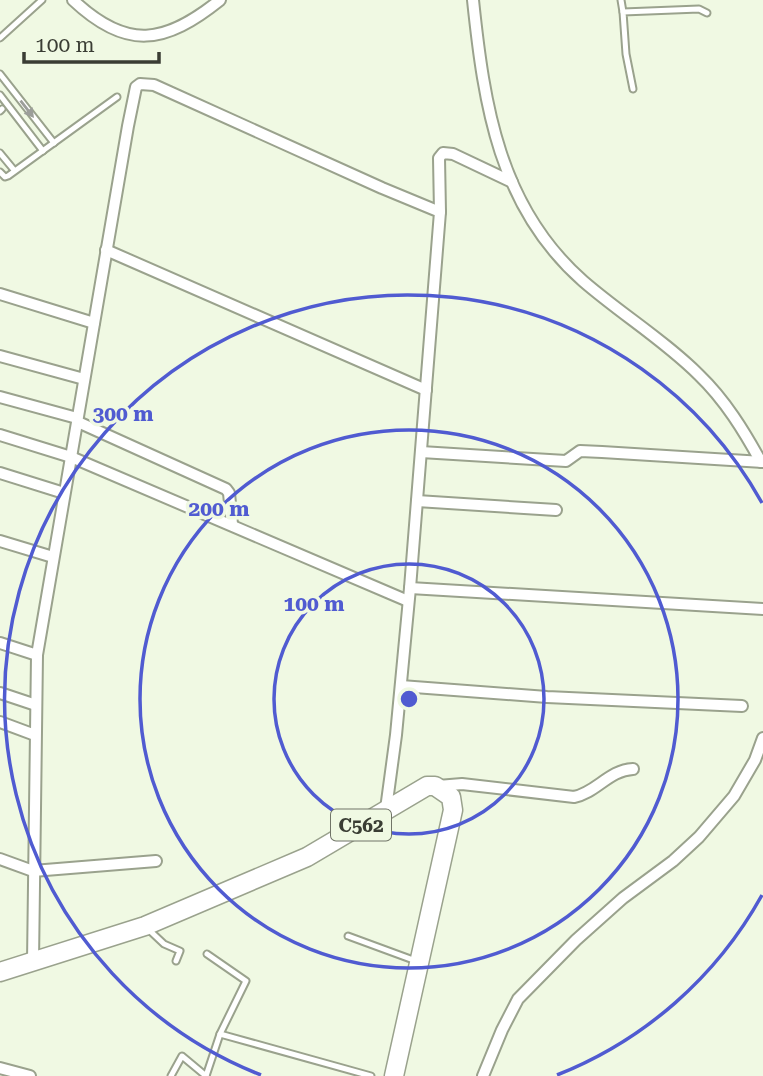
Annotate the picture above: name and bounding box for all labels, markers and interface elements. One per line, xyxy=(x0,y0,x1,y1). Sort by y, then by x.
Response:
scale bar xyxy=(24,21,159,65)
text: 100 m xyxy=(35,33,95,57)
one-way arrow xyxy=(19,99,34,117)
text: 300 m xyxy=(93,402,153,426)
text: 200 m xyxy=(189,497,249,521)
text: 100 m xyxy=(284,592,344,616)
centre of rings xyxy=(397,687,421,711)
road number: C562 xyxy=(331,810,391,840)

